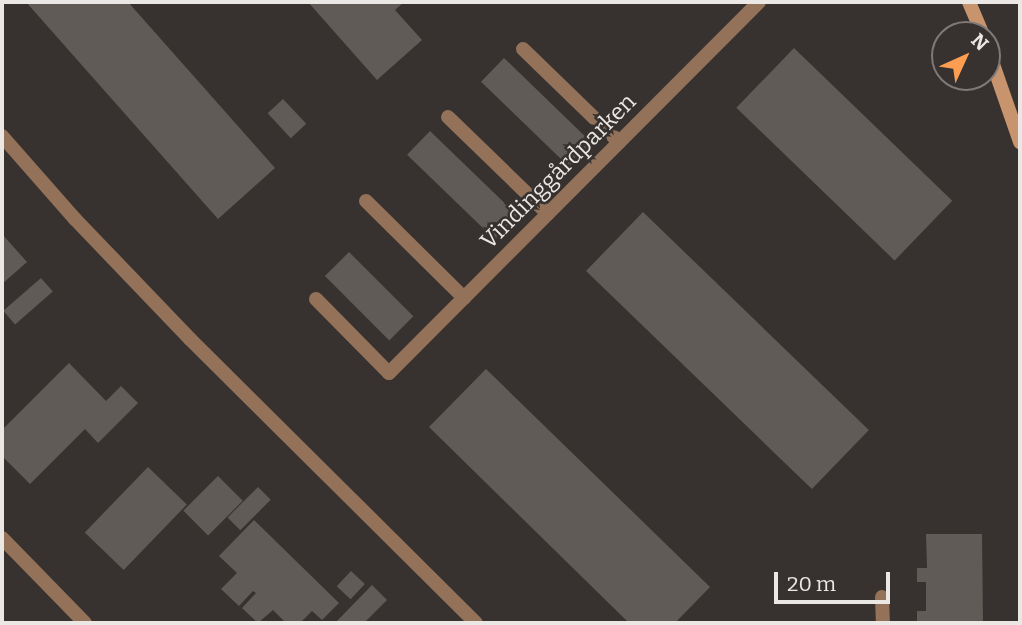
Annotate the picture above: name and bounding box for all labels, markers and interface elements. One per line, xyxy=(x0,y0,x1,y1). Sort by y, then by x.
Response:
north arrow xyxy=(931,21,1001,91)
text: N xyxy=(966,29,993,56)
street label: Vindinggårdparken xyxy=(475,88,641,254)
scale bar xyxy=(777,558,892,602)
text: 20 m xyxy=(787,571,836,597)

